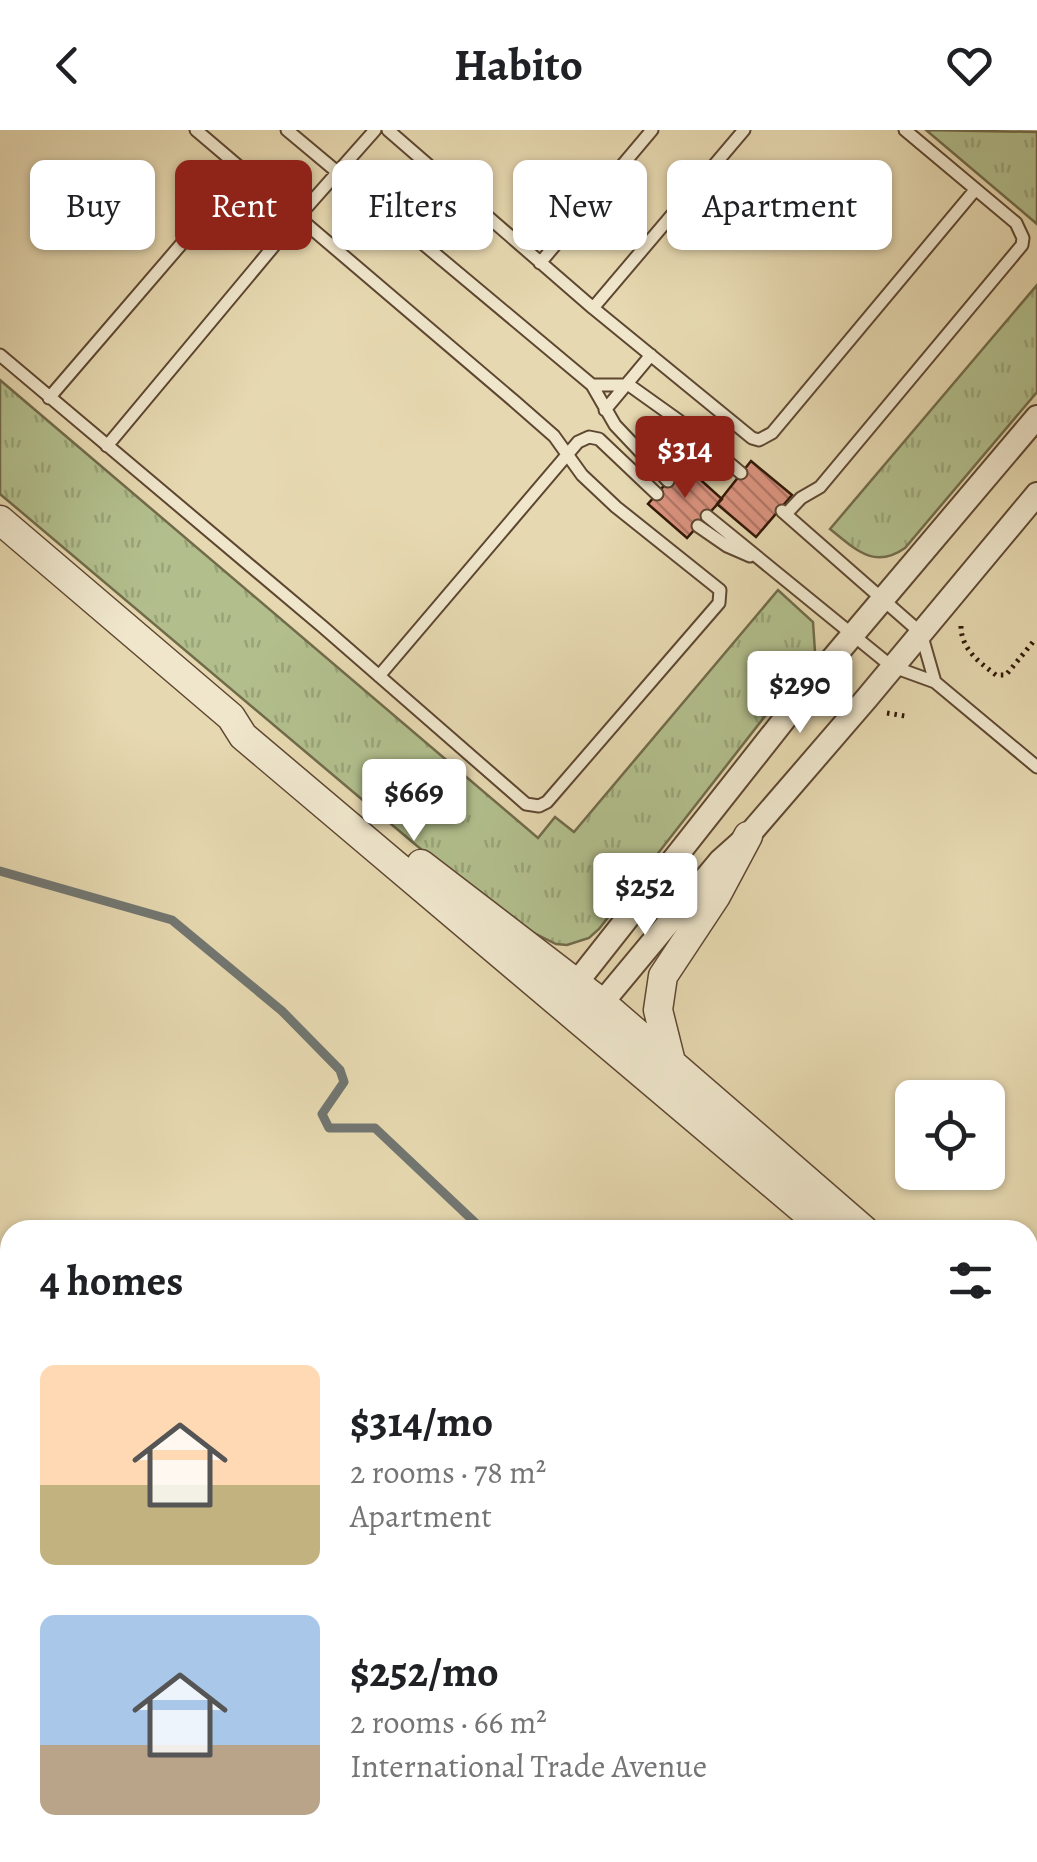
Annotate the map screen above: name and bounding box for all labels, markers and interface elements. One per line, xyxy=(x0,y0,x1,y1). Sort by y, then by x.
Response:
text: Habito xyxy=(454,34,583,96)
icon: back xyxy=(40,38,95,93)
icon: heart xyxy=(942,38,997,93)
chip: Buy xyxy=(30,160,155,250)
chip: Rent xyxy=(175,160,312,250)
chip: Filters xyxy=(332,160,493,250)
chip: New xyxy=(513,160,647,250)
chip: Apartment xyxy=(667,160,892,250)
pin: $314 xyxy=(626,416,744,501)
text: $314 xyxy=(657,426,713,470)
pin: $290 xyxy=(741,651,859,736)
text: $290 xyxy=(769,661,831,705)
pin: $669 xyxy=(355,759,473,844)
text: $669 xyxy=(384,769,444,813)
pin: $252 xyxy=(586,853,704,938)
text: $252 xyxy=(615,863,675,907)
map controls xyxy=(895,1080,1005,1190)
button: locate xyxy=(895,1080,1005,1190)
text: 4 homes xyxy=(40,1252,183,1309)
icon: filters xyxy=(943,1253,998,1308)
text: $314/mo xyxy=(350,1393,493,1450)
icon: home xyxy=(120,1405,240,1525)
text: 2 rooms · 78 m² xyxy=(350,1450,546,1494)
text: Apartment xyxy=(350,1494,492,1538)
text: $252/mo xyxy=(350,1643,499,1700)
icon: home xyxy=(120,1655,240,1775)
text: 2 rooms · 66 m² xyxy=(350,1700,547,1744)
text: International Trade Avenue xyxy=(350,1744,707,1788)

